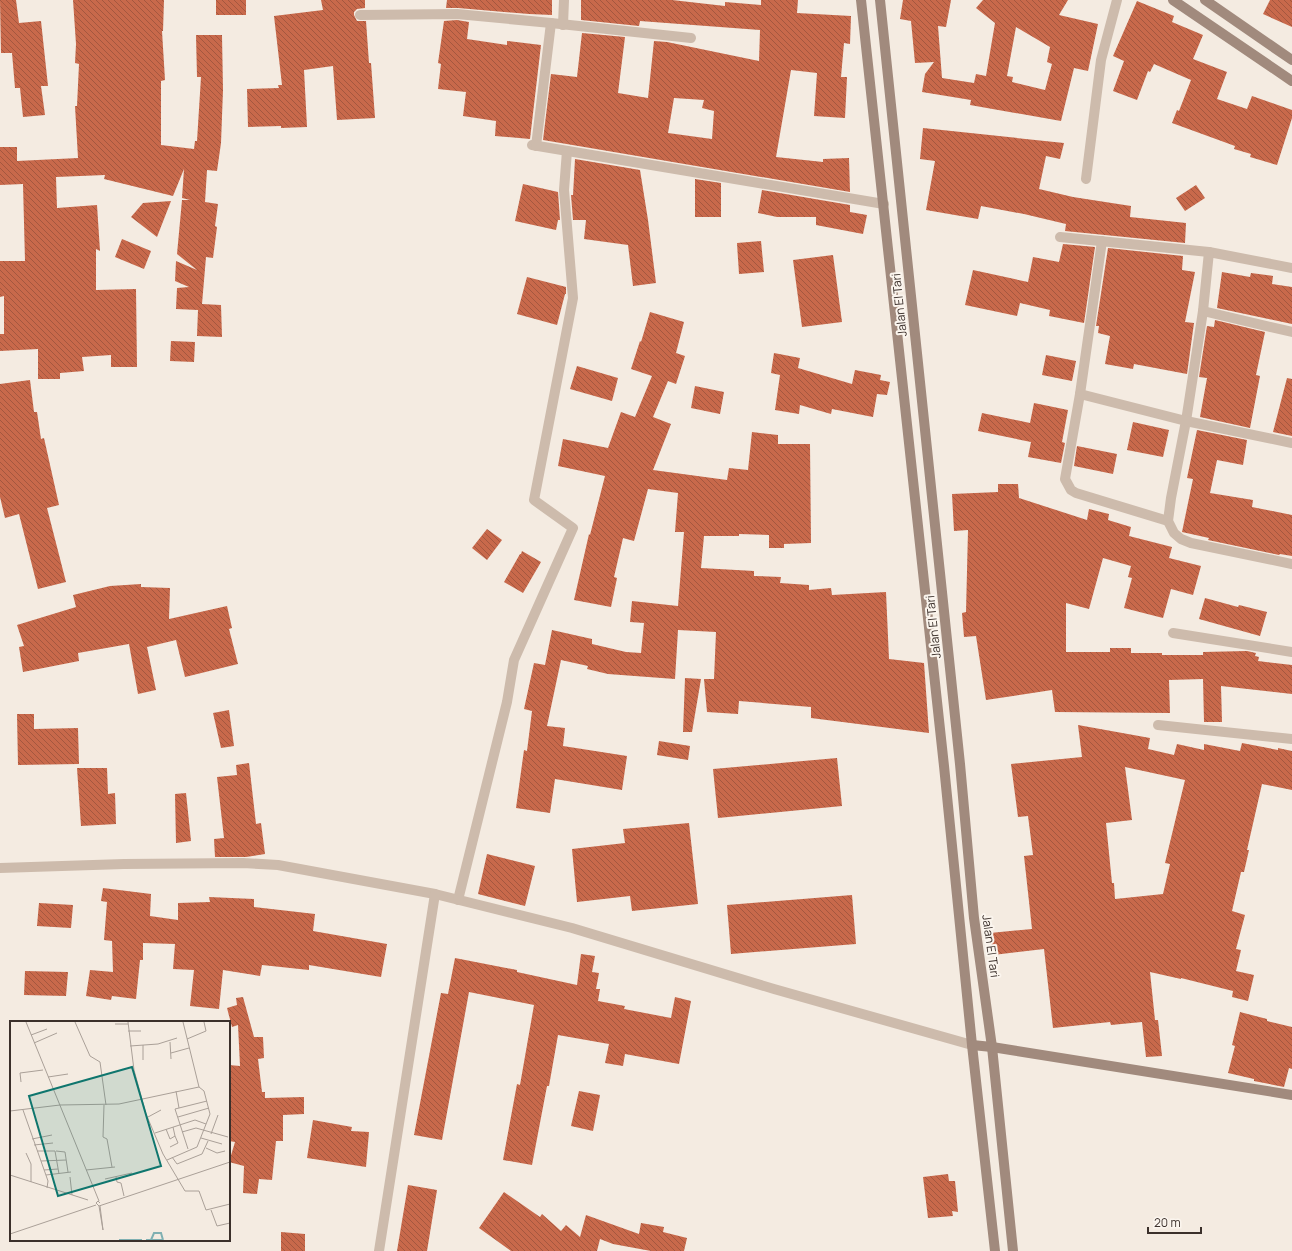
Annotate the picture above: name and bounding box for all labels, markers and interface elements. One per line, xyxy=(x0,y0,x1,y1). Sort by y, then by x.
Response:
street label: Jalan El Tari xyxy=(887,273,911,337)
street label: Jalan El Tari xyxy=(921,595,945,659)
street label: Jalan El Tari xyxy=(978,913,1004,979)
inset map xyxy=(10,1021,230,1241)
scale bar xyxy=(1148,1209,1201,1235)
text: 20 m xyxy=(1154,1214,1181,1231)

